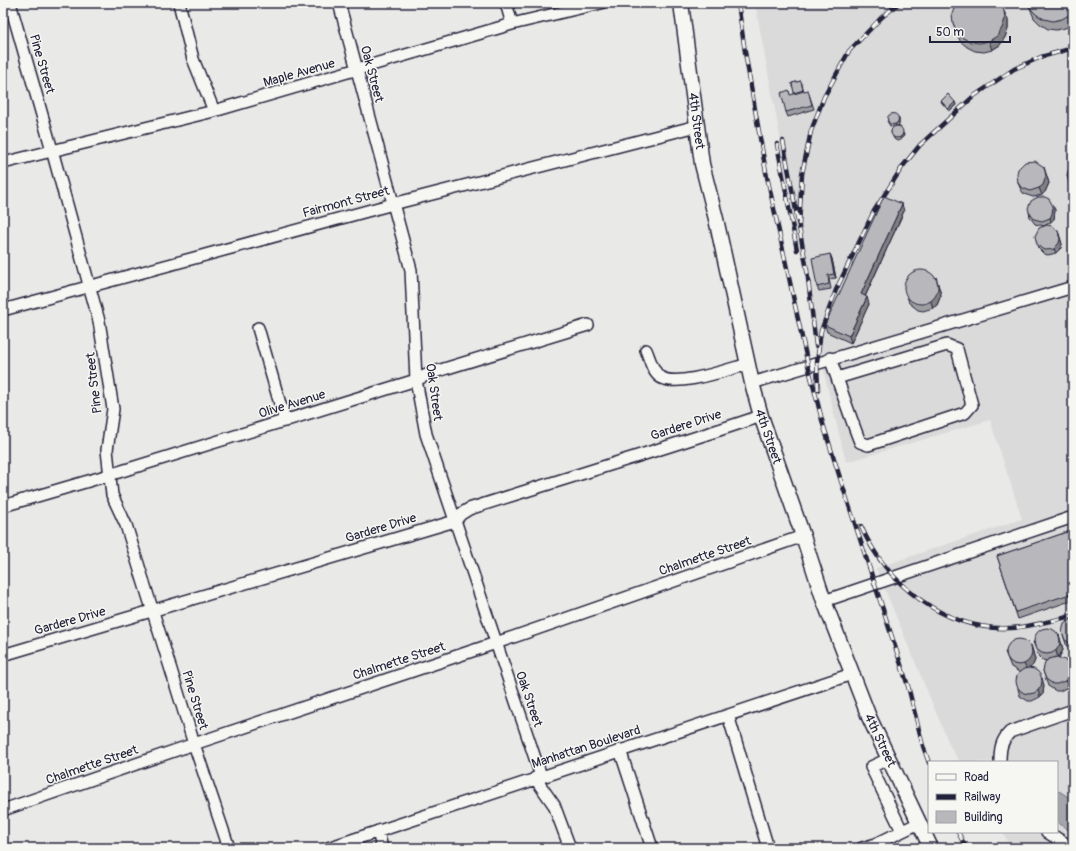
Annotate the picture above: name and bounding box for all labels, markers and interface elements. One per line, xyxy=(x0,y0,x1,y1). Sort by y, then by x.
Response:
scale bar xyxy=(930,18,1010,44)
text: 50 m xyxy=(936,25,964,40)
street label: Pine Street xyxy=(26,32,58,96)
street label: Oak Street xyxy=(357,44,387,105)
street label: Maple Avenue xyxy=(261,55,337,91)
street label: 4th Street xyxy=(685,92,708,151)
street label: Fairmont Street xyxy=(301,183,392,221)
street label: Pine Street xyxy=(82,351,106,414)
street label: Oak Street xyxy=(422,362,446,422)
street label: Olive Avenue xyxy=(257,386,328,422)
street label: Gardere Drive xyxy=(649,406,724,444)
street label: 4th Street xyxy=(752,407,785,467)
street label: Gardere Drive xyxy=(344,509,419,546)
street label: Chalmette Street xyxy=(657,533,754,579)
street label: Gardere Drive xyxy=(33,603,108,639)
street label: Chalmette Street xyxy=(351,638,448,683)
street label: Pine Street xyxy=(178,668,212,732)
street label: Oak Street xyxy=(512,669,546,730)
street label: 4th Street xyxy=(861,711,900,770)
street label: Manhattan Boulevard xyxy=(530,722,642,772)
street label: Chalmette Street xyxy=(44,742,141,788)
legend xyxy=(928,761,1058,833)
text: Road xyxy=(964,770,989,785)
text: Railway xyxy=(964,790,1000,805)
text: Building xyxy=(964,810,1003,825)

